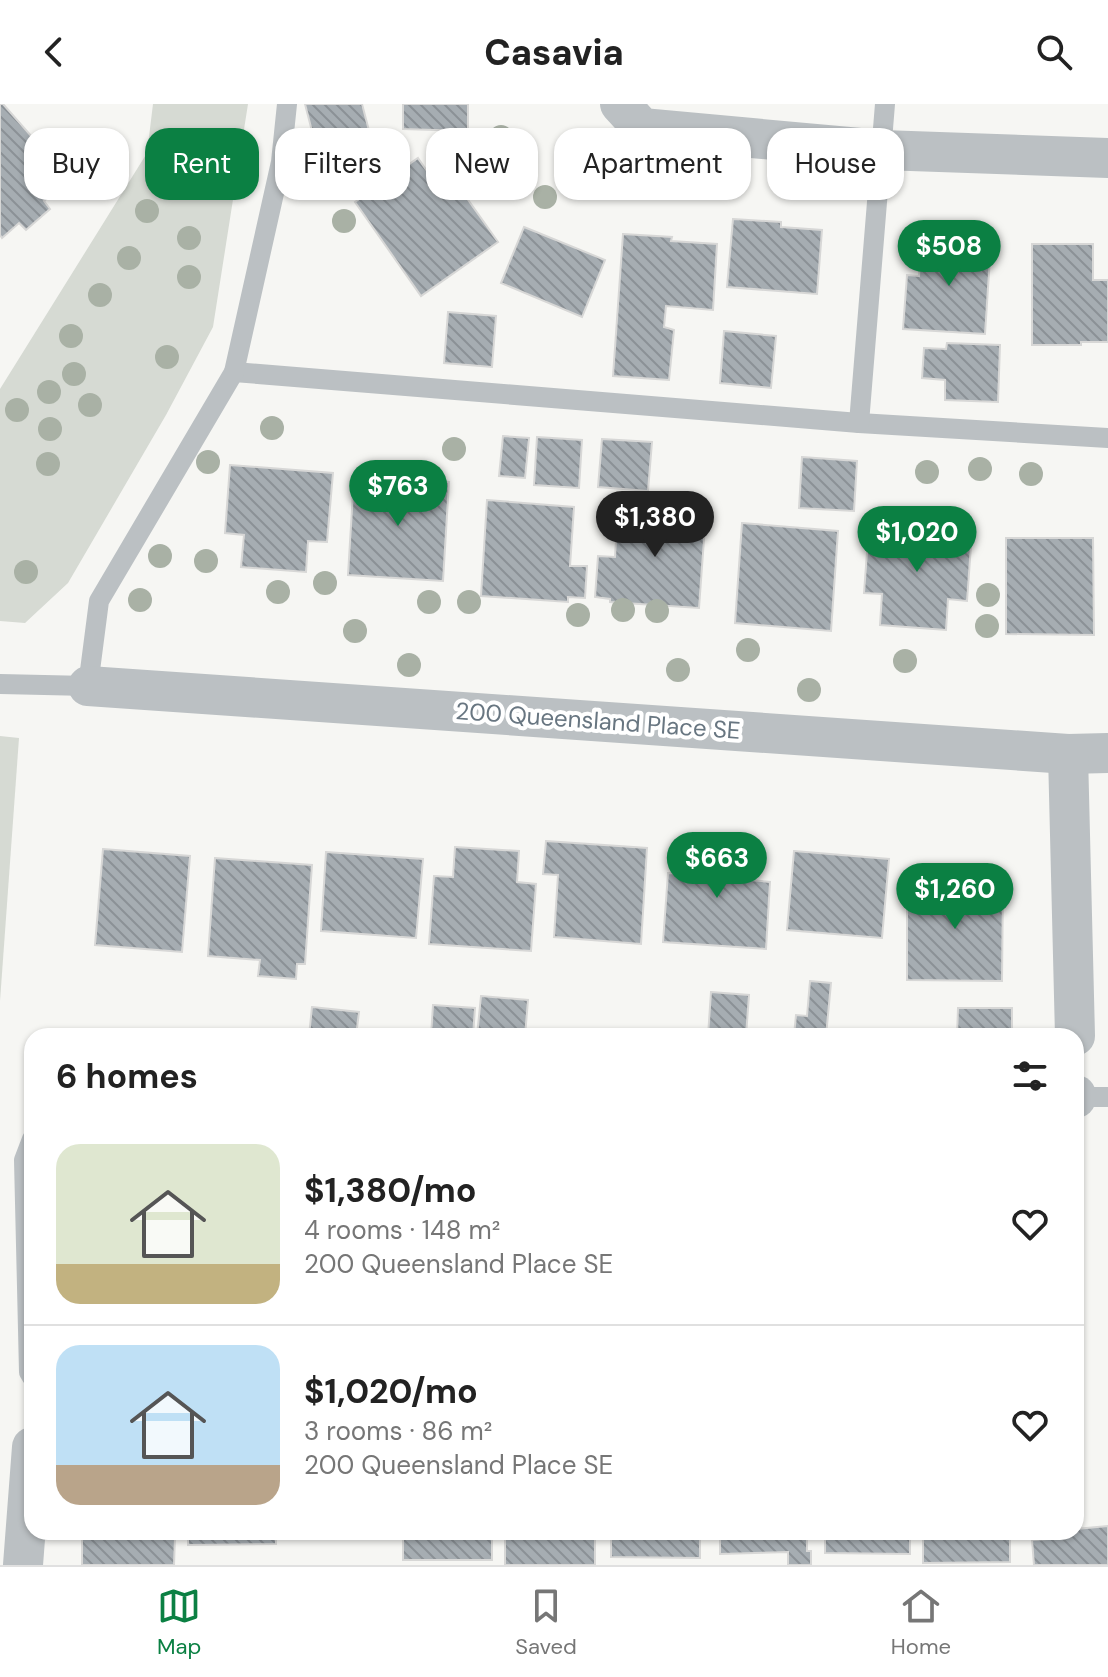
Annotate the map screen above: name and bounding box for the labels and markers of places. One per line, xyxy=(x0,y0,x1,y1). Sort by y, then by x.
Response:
pin: $508 xyxy=(902,220,996,288)
pin: $763 xyxy=(351,460,445,528)
pin: $1,380 xyxy=(590,491,720,559)
pin: $1,020 xyxy=(852,506,982,574)
pin: $663 xyxy=(670,832,764,900)
pin: $1,260 xyxy=(890,863,1020,931)

